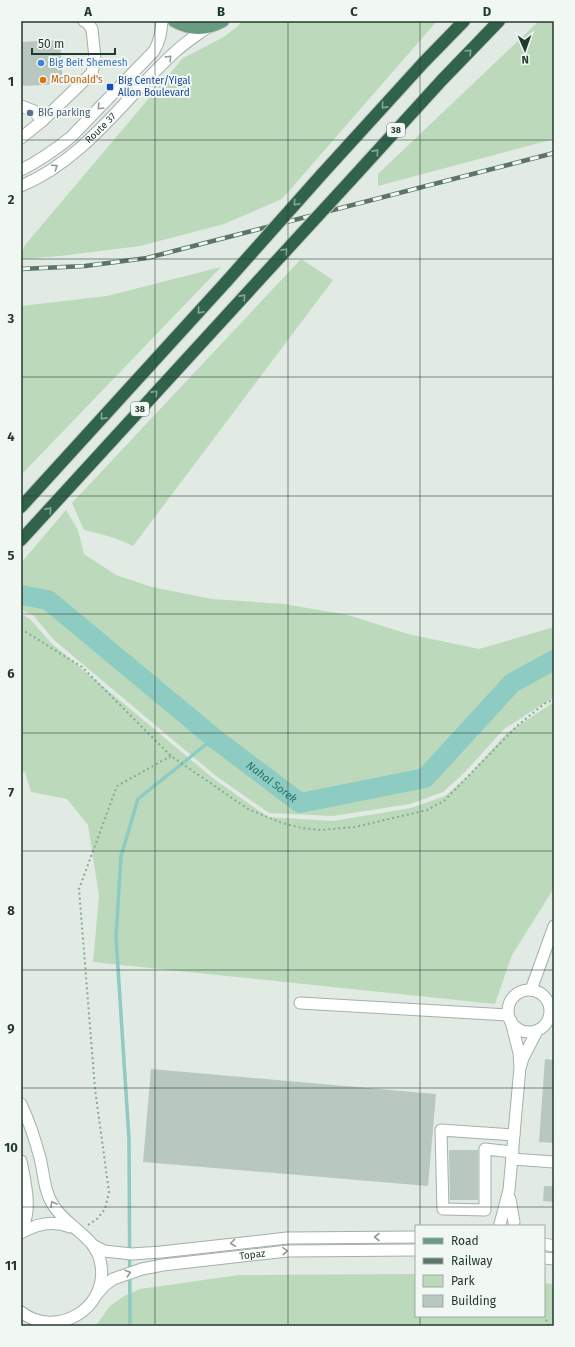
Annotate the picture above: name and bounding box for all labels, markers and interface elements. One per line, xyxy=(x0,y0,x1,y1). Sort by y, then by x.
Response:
text: A xyxy=(83,4,92,19)
text: B xyxy=(217,4,225,19)
text: C xyxy=(350,4,358,19)
text: D xyxy=(483,4,492,19)
scale bar xyxy=(32,30,115,56)
north arrow xyxy=(505,30,545,70)
text: 50 m xyxy=(38,37,64,51)
one-way arrow xyxy=(464,49,471,57)
text: N xyxy=(521,53,529,66)
one-way arrow xyxy=(164,55,172,63)
place label: Big Beit Shemesh xyxy=(49,57,128,69)
marker: Big Beit Shemesh xyxy=(36,58,46,68)
text: 1 xyxy=(8,74,14,89)
place label: McDonald's xyxy=(51,74,103,86)
marker: McDonald's xyxy=(38,75,48,85)
place label: Big Center/Yigal Allon Boulevard xyxy=(118,75,190,99)
marker: Big Center/Yigal Allon Boulevard xyxy=(105,82,115,92)
one-way arrow xyxy=(381,101,388,109)
one-way arrow xyxy=(97,102,105,110)
place label: BIG parking xyxy=(38,107,91,119)
marker: BIG parking xyxy=(25,108,35,118)
street label: Route 37 xyxy=(83,110,119,146)
road number: 38 xyxy=(387,123,405,137)
one-way arrow xyxy=(371,149,379,157)
one-way arrow xyxy=(51,164,58,172)
text: 2 xyxy=(8,192,15,207)
one-way arrow xyxy=(293,198,301,206)
one-way arrow xyxy=(280,249,287,256)
one-way arrow xyxy=(238,294,246,302)
one-way arrow xyxy=(197,306,205,314)
text: 3 xyxy=(7,311,15,326)
one-way arrow xyxy=(151,390,158,398)
road number: 38 xyxy=(131,402,149,416)
one-way arrow xyxy=(100,412,108,420)
text: 4 xyxy=(7,429,15,444)
one-way arrow xyxy=(44,507,51,514)
text: 5 xyxy=(8,548,15,563)
text: 6 xyxy=(7,666,15,681)
water label: Nahal Sorek xyxy=(244,758,300,805)
text: 7 xyxy=(8,785,14,800)
text: 8 xyxy=(7,903,15,918)
text: 9 xyxy=(7,1021,15,1036)
text: 10 xyxy=(4,1140,18,1155)
one-way arrow xyxy=(50,1201,57,1208)
legend xyxy=(415,1225,545,1317)
one-way arrow xyxy=(374,1233,380,1241)
text: Road xyxy=(451,1234,479,1248)
one-way arrow xyxy=(230,1239,236,1248)
one-way arrow xyxy=(282,1247,288,1256)
street label: Topaz xyxy=(239,1248,267,1262)
text: Railway xyxy=(451,1254,492,1268)
text: 11 xyxy=(5,1258,17,1273)
one-way arrow xyxy=(125,1269,132,1278)
text: Park xyxy=(451,1274,475,1288)
text: Building xyxy=(451,1294,497,1308)

